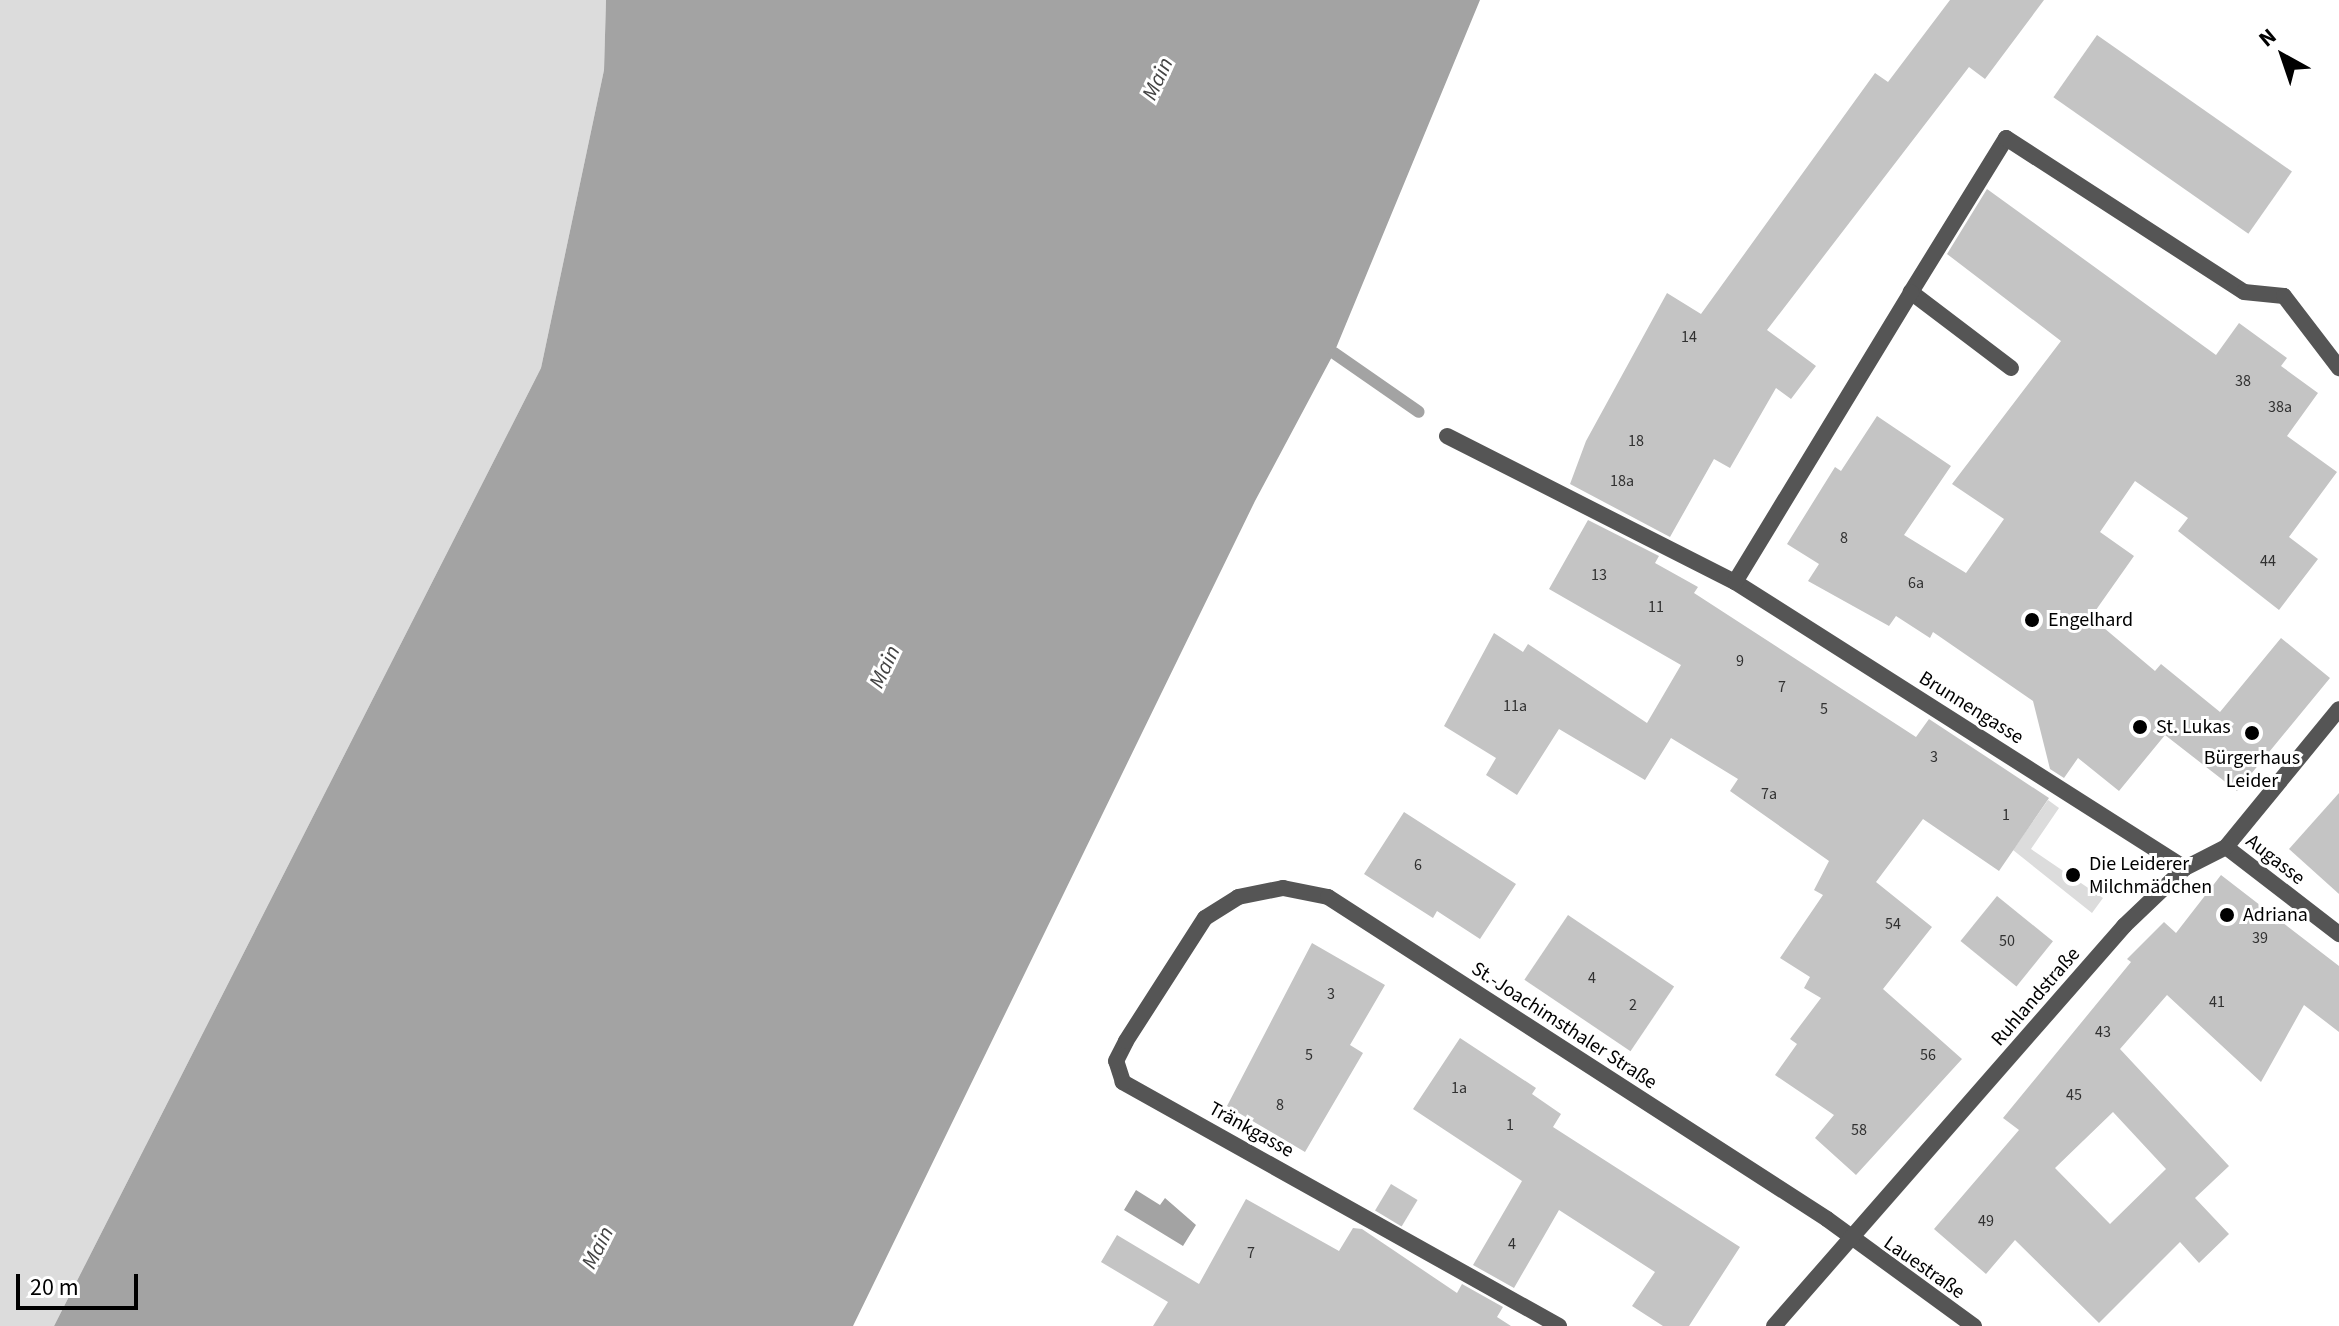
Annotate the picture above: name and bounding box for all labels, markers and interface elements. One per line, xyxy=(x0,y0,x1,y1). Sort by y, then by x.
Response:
north arrow xyxy=(2243,16,2323,96)
text: N xyxy=(2252,21,2283,55)
water label: Main xyxy=(1137,53,1179,105)
house number: 14 xyxy=(1681,327,1697,347)
house number: 38 xyxy=(2235,371,2251,391)
house number: 38a xyxy=(2268,397,2292,417)
house number: 18 xyxy=(1628,431,1644,451)
house number: 18a xyxy=(1610,471,1634,491)
house number: 8 xyxy=(1840,528,1848,548)
house number: 44 xyxy=(2260,551,2276,571)
house number: 13 xyxy=(1591,565,1607,585)
house number: 6a xyxy=(1908,573,1924,593)
house number: 11 xyxy=(1648,597,1664,617)
place label: Engelhard xyxy=(2048,608,2133,632)
marker: Engelhard xyxy=(2023,611,2041,629)
water label: Main xyxy=(864,641,906,693)
house number: 9 xyxy=(1736,651,1744,671)
street label: Brunnengasse xyxy=(1914,666,2028,750)
house number: 7 xyxy=(1778,677,1786,697)
house number: 11a xyxy=(1503,696,1527,716)
house number: 5 xyxy=(1820,699,1828,719)
place label: St. Lukas xyxy=(2156,715,2231,739)
marker: St. Lukas xyxy=(2131,718,2149,736)
marker: Bürgerhaus Leider xyxy=(2243,724,2261,742)
place label: Bürgerhaus Leider xyxy=(2204,746,2300,793)
house number: 3 xyxy=(1930,747,1938,767)
house number: 7a xyxy=(1761,784,1777,804)
house number: 1 xyxy=(2002,805,2010,825)
street label: Augasse xyxy=(2241,830,2309,890)
place label: Die Leiderer Milchmädchen xyxy=(2089,852,2212,899)
house number: 6 xyxy=(1414,855,1422,875)
marker: Die Leiderer Milchmädchen xyxy=(2064,866,2082,884)
place label: Adriana xyxy=(2243,903,2308,927)
marker: Adriana xyxy=(2218,906,2236,924)
house number: 54 xyxy=(1885,914,1901,934)
house number: 39 xyxy=(2252,928,2268,948)
house number: 50 xyxy=(1999,931,2015,951)
street label: Ruhlandstraße xyxy=(1987,943,2085,1051)
street label: St.-Joachimsthaler Straße xyxy=(1467,957,1661,1095)
house number: 4 xyxy=(1588,968,1596,988)
house number: 3 xyxy=(1327,984,1335,1004)
house number: 41 xyxy=(2209,992,2225,1012)
house number: 2 xyxy=(1629,995,1637,1015)
house number: 43 xyxy=(2095,1022,2111,1042)
house number: 5 xyxy=(1305,1045,1313,1065)
house number: 56 xyxy=(1920,1045,1936,1065)
house number: 1a xyxy=(1451,1078,1467,1098)
house number: 45 xyxy=(2066,1085,2082,1105)
house number: 8 xyxy=(1276,1095,1284,1115)
street label: Tränkgasse xyxy=(1204,1097,1298,1163)
house number: 1 xyxy=(1506,1115,1514,1135)
house number: 58 xyxy=(1851,1120,1867,1140)
house number: 49 xyxy=(1978,1211,1994,1231)
water label: Main xyxy=(576,1222,620,1274)
street label: Lauestraße xyxy=(1879,1231,1969,1305)
house number: 4 xyxy=(1508,1234,1516,1254)
house number: 7 xyxy=(1247,1243,1255,1263)
scale bar xyxy=(20,1258,142,1308)
text: 20 m xyxy=(30,1270,79,1305)

